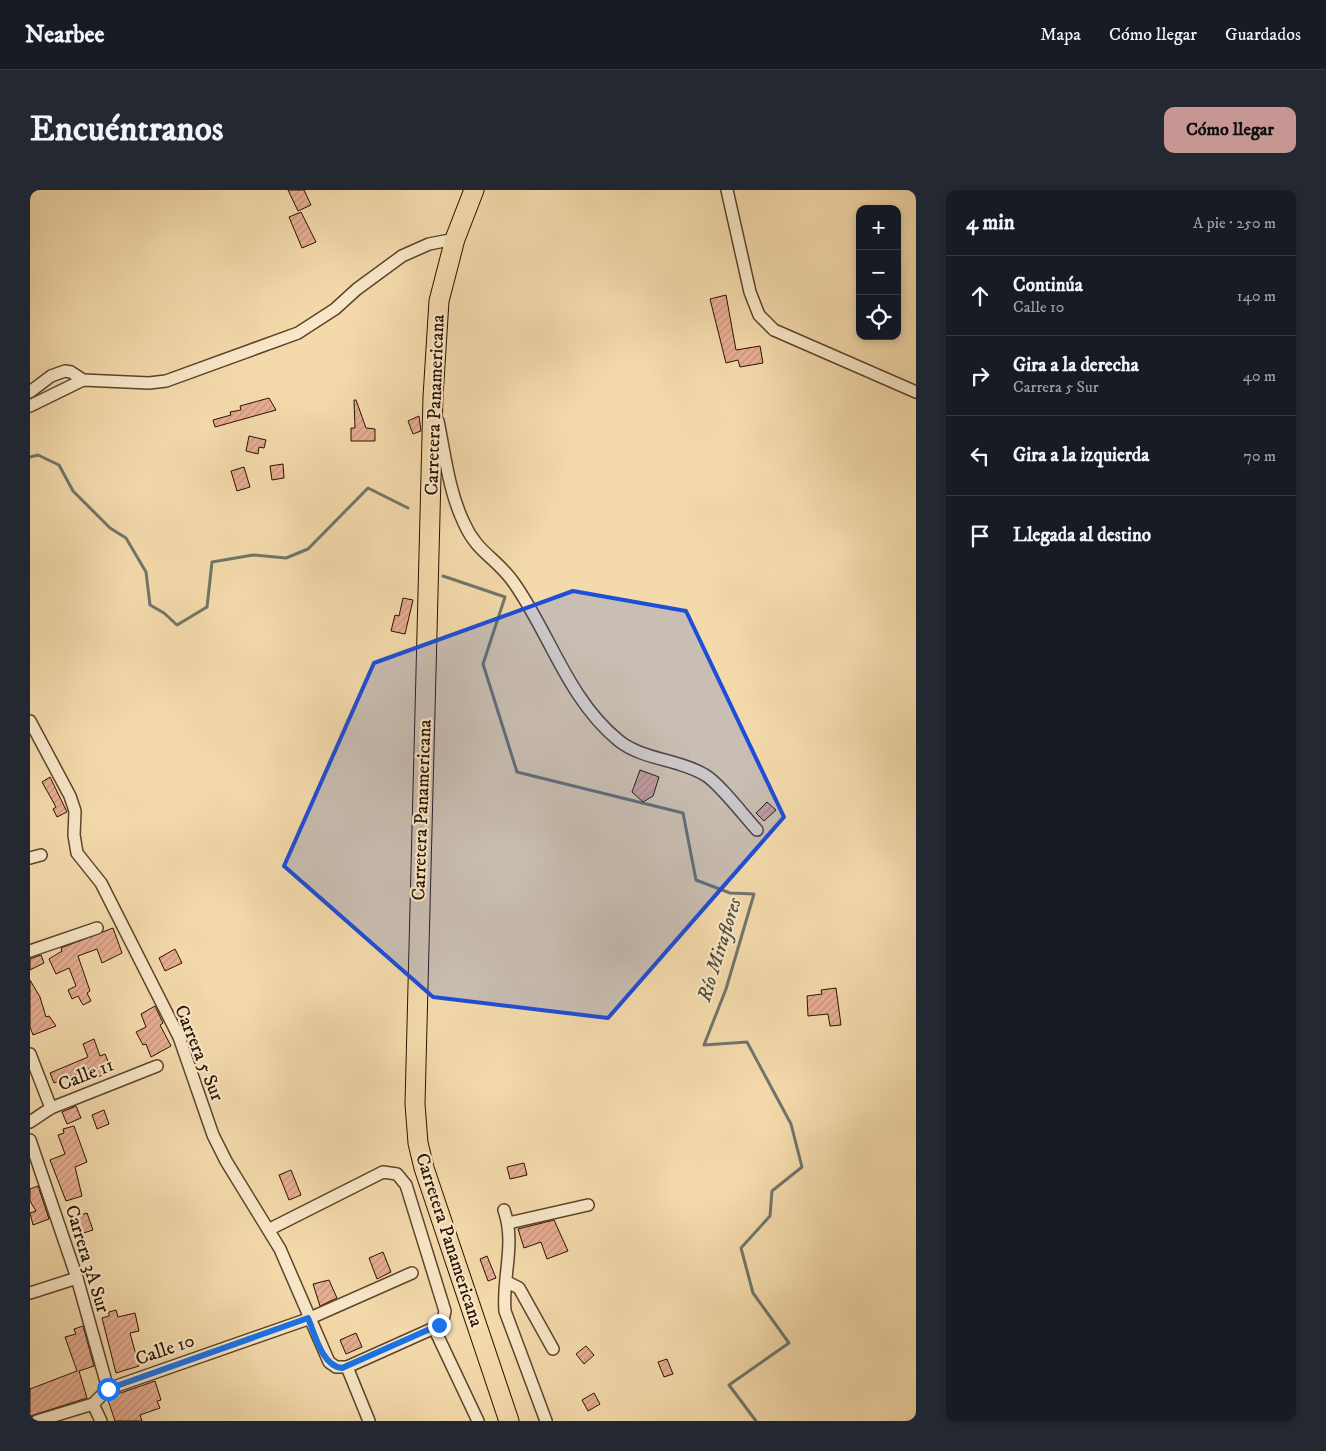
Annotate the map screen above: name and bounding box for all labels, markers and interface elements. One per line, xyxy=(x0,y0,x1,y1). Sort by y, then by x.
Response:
text: Nearbee xyxy=(25,20,104,50)
text: Mapa xyxy=(1040,24,1081,46)
text: Cómo llegar xyxy=(1109,24,1197,46)
text: Guardados xyxy=(1225,24,1301,46)
button: Cómo llegar xyxy=(1164,107,1296,153)
text: Encuéntranos xyxy=(30,108,224,152)
map controls xyxy=(856,205,901,340)
button: + xyxy=(856,205,901,250)
text: 4 min xyxy=(966,210,1015,236)
text: A pie · 250 m xyxy=(1193,213,1276,233)
button: − xyxy=(856,250,901,295)
text: Continúa xyxy=(1013,274,1083,297)
icon: ahead xyxy=(966,282,994,310)
text: 140 m xyxy=(1237,286,1276,306)
button: locate xyxy=(856,295,901,340)
text: Calle 10 xyxy=(1013,297,1064,317)
street label: Carretera Panamericana xyxy=(420,314,450,496)
text: Gira a la derecha xyxy=(1013,354,1139,377)
icon: right xyxy=(966,362,994,390)
text: 40 m xyxy=(1243,366,1276,386)
text: Carrera 5 Sur xyxy=(1013,377,1099,397)
icon: left xyxy=(966,442,994,470)
text: Gira a la izquierda xyxy=(1013,444,1149,467)
text: 70 m xyxy=(1244,446,1276,466)
icon: arrive xyxy=(966,522,994,550)
text: Llegada al destino xyxy=(1013,524,1151,547)
street label: Carretera Panamericana xyxy=(407,719,437,901)
water label: Río Miraflores xyxy=(692,894,748,1006)
street label: Carrera 5 Sur xyxy=(169,1002,229,1104)
street label: Calle 11 xyxy=(55,1053,117,1097)
street label: Carretera Panamericana xyxy=(410,1150,488,1330)
street label: Carrera 3A Sur xyxy=(60,1202,114,1316)
route end xyxy=(428,1314,451,1337)
street label: Calle 10 xyxy=(132,1329,198,1371)
route start xyxy=(97,1378,120,1401)

